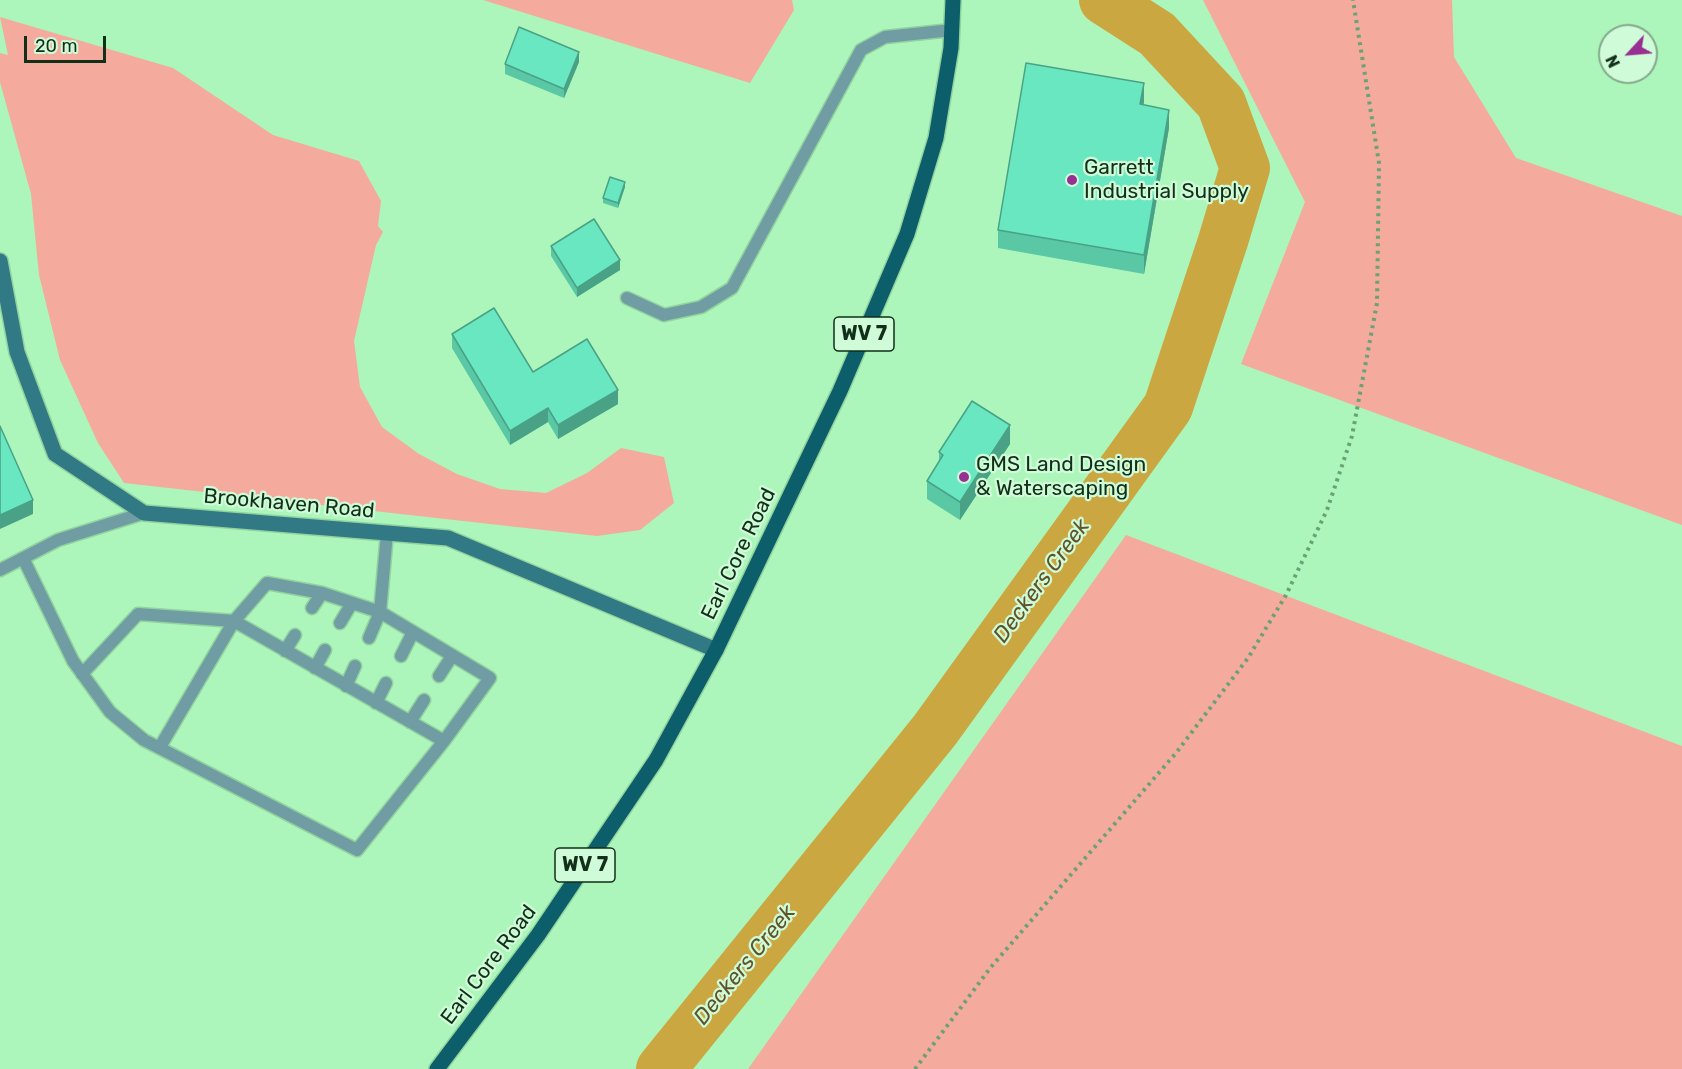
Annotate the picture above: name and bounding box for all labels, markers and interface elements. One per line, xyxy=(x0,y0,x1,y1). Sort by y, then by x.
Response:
scale bar xyxy=(27,24,110,62)
north arrow xyxy=(1598,24,1658,84)
text: 20 m xyxy=(35,35,77,57)
text: N xyxy=(1602,52,1624,71)
place label: Garrett Industrial Supply xyxy=(1084,155,1249,205)
marker: Garrett Industrial Supply xyxy=(1065,173,1079,187)
road number: WV 7 xyxy=(834,317,894,351)
place label: GMS Land Design & Waterscaping xyxy=(976,452,1146,502)
marker: GMS Land Design & Waterscaping xyxy=(957,470,971,484)
street label: Brookhaven Road xyxy=(202,484,376,524)
street label: Earl Core Road xyxy=(696,484,782,624)
water label: Deckers Creek xyxy=(988,514,1096,648)
road number: WV 7 xyxy=(555,848,615,882)
street label: Earl Core Road xyxy=(436,900,542,1030)
water label: Deckers Creek xyxy=(689,900,801,1030)

